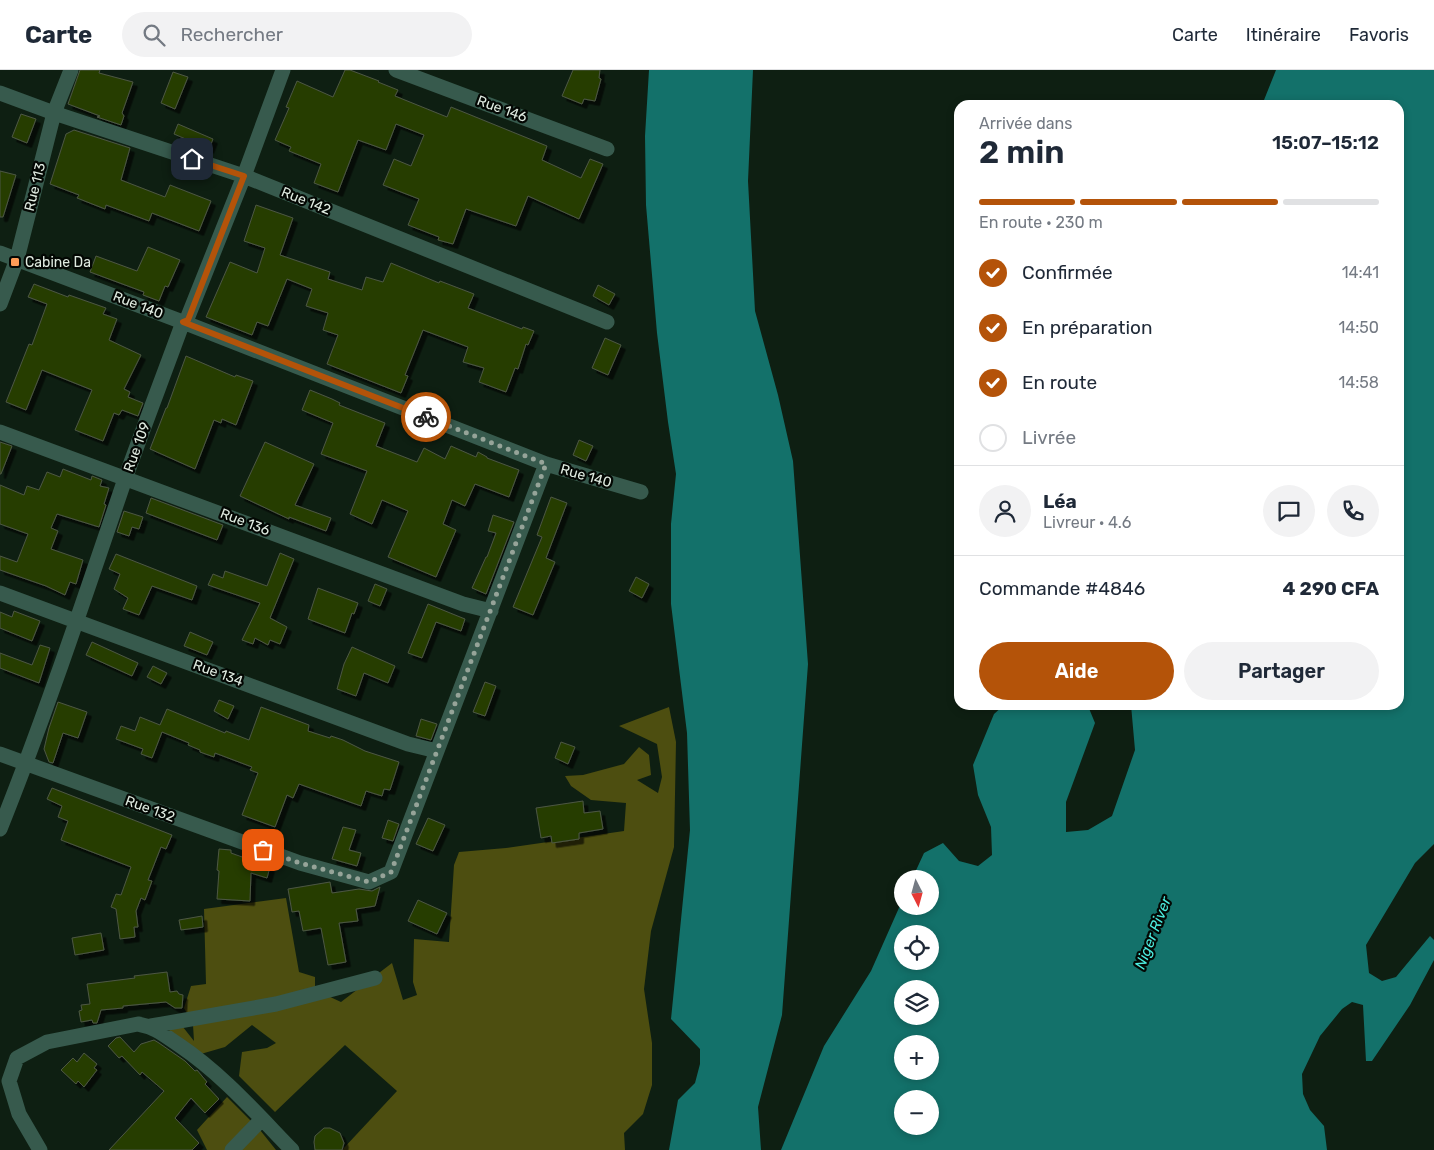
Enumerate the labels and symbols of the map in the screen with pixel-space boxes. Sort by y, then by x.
street label: Rue 146 [475,92,529,126]
pin [171,138,213,180]
street label: Rue 113 [21,161,49,213]
street label: Rue 142 [279,183,333,219]
place label: Cabine Da [25,254,91,271]
marker: Cabine Da [9,256,21,268]
street label: Rue 140 [110,288,166,322]
courier [401,392,451,442]
street label: Rue 109 [120,420,154,474]
street label: Rue 140 [558,461,614,491]
street label: Rue 136 [218,505,272,539]
street label: Rue 134 [191,656,246,690]
street label: Rue 132 [123,792,177,826]
pin [242,829,284,871]
north arrow [894,870,939,915]
water label: Niger River [1131,893,1175,972]

